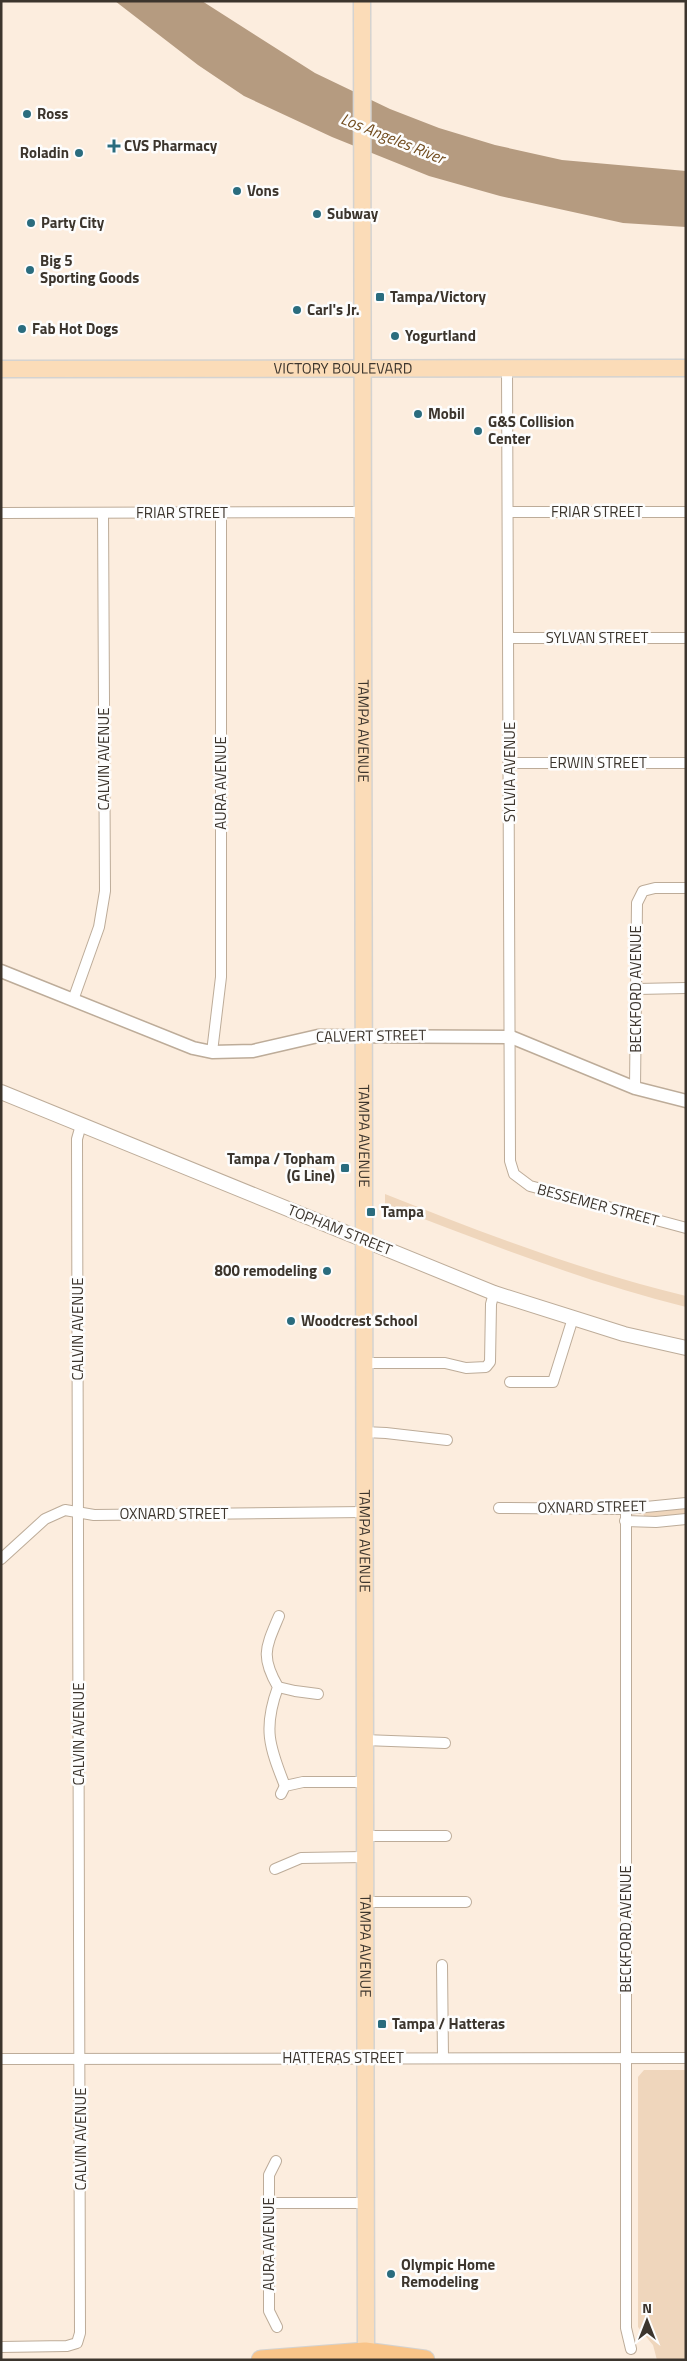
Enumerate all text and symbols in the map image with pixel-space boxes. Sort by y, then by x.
place label: Ross [37,102,68,125]
water label: Los Angeles River [338,106,450,170]
marker: Ross [21,108,33,120]
place label: CVS Pharmacy [124,134,218,157]
marker: CVS Pharmacy [108,140,120,152]
place label: Roladin [20,141,69,164]
marker: Roladin [73,147,85,159]
place label: Vons [247,179,279,202]
marker: Vons [231,185,243,197]
place label: Subway [327,202,379,225]
marker: Subway [311,208,323,220]
place label: Party City [41,211,105,234]
marker: Party City [25,217,37,229]
place label: Big 5 Sporting Goods [40,249,139,289]
marker: Big 5 Sporting Goods [24,264,36,276]
place label: Tampa/Victory [390,285,487,308]
marker: Tampa/Victory [374,291,386,303]
place label: Carl's Jr. [307,298,360,321]
marker: Carl's Jr. [291,304,303,316]
place label: Fab Hot Dogs [32,317,118,340]
marker: Fab Hot Dogs [16,323,28,335]
place label: Yogurtland [405,324,476,347]
marker: Yogurtland [389,330,401,342]
street label: VICTORY BOULEVARD [274,356,412,380]
place label: Mobil [428,402,465,425]
marker: Mobil [412,408,424,420]
place label: G&S Collision Center [488,410,574,450]
marker: G&S Collision Center [472,425,484,437]
street label: FRIAR STREET [551,500,643,523]
street label: FRIAR STREET [136,501,228,524]
street label: SYLVAN STREET [546,626,648,649]
street label: TAMPA AVENUE [352,679,375,783]
street label: CALVIN AVENUE [92,708,115,810]
street label: SYLVIA AVENUE [498,722,521,822]
street label: AURA AVENUE [209,736,232,830]
street label: ERWIN STREET [549,751,647,774]
street label: BECKFORD AVENUE [624,925,647,1053]
street label: CALVERT STREET [316,1023,427,1048]
street label: TAMPA AVENUE [353,1084,376,1188]
place label: Tampa / Topham (G Line) [227,1147,335,1187]
marker: Tampa / Topham (G Line) [339,1162,351,1174]
street label: BESSEMER STREET [535,1177,662,1232]
street label: TOPHAM STREET [284,1198,396,1261]
place label: Tampa [381,1200,424,1223]
marker: Tampa [365,1206,377,1218]
place label: 800 remodeling [215,1259,317,1282]
marker: 800 remodeling [321,1265,333,1277]
street label: CALVIN AVENUE [66,1278,89,1380]
place label: Woodcrest School [301,1309,418,1332]
marker: Woodcrest School [285,1315,297,1327]
street label: TAMPA AVENUE [354,1489,377,1593]
street label: OXNARD STREET [537,1494,647,1519]
street label: OXNARD STREET [119,1502,229,1525]
street label: CALVIN AVENUE [67,1683,90,1785]
street label: BECKFORD AVENUE [614,1865,637,1993]
street label: TAMPA AVENUE [354,1894,377,1998]
place label: Tampa / Hatteras [392,2012,505,2035]
marker: Tampa / Hatteras [376,2018,388,2030]
street label: HATTERAS STREET [282,2046,404,2069]
street label: CALVIN AVENUE [69,2088,92,2190]
street label: AURA AVENUE [257,2197,280,2291]
place label: Olympic Home Remodeling [401,2253,496,2293]
marker: Olympic Home Remodeling [385,2268,397,2280]
north arrow [622,2296,672,2346]
text: N [642,2297,652,2318]

